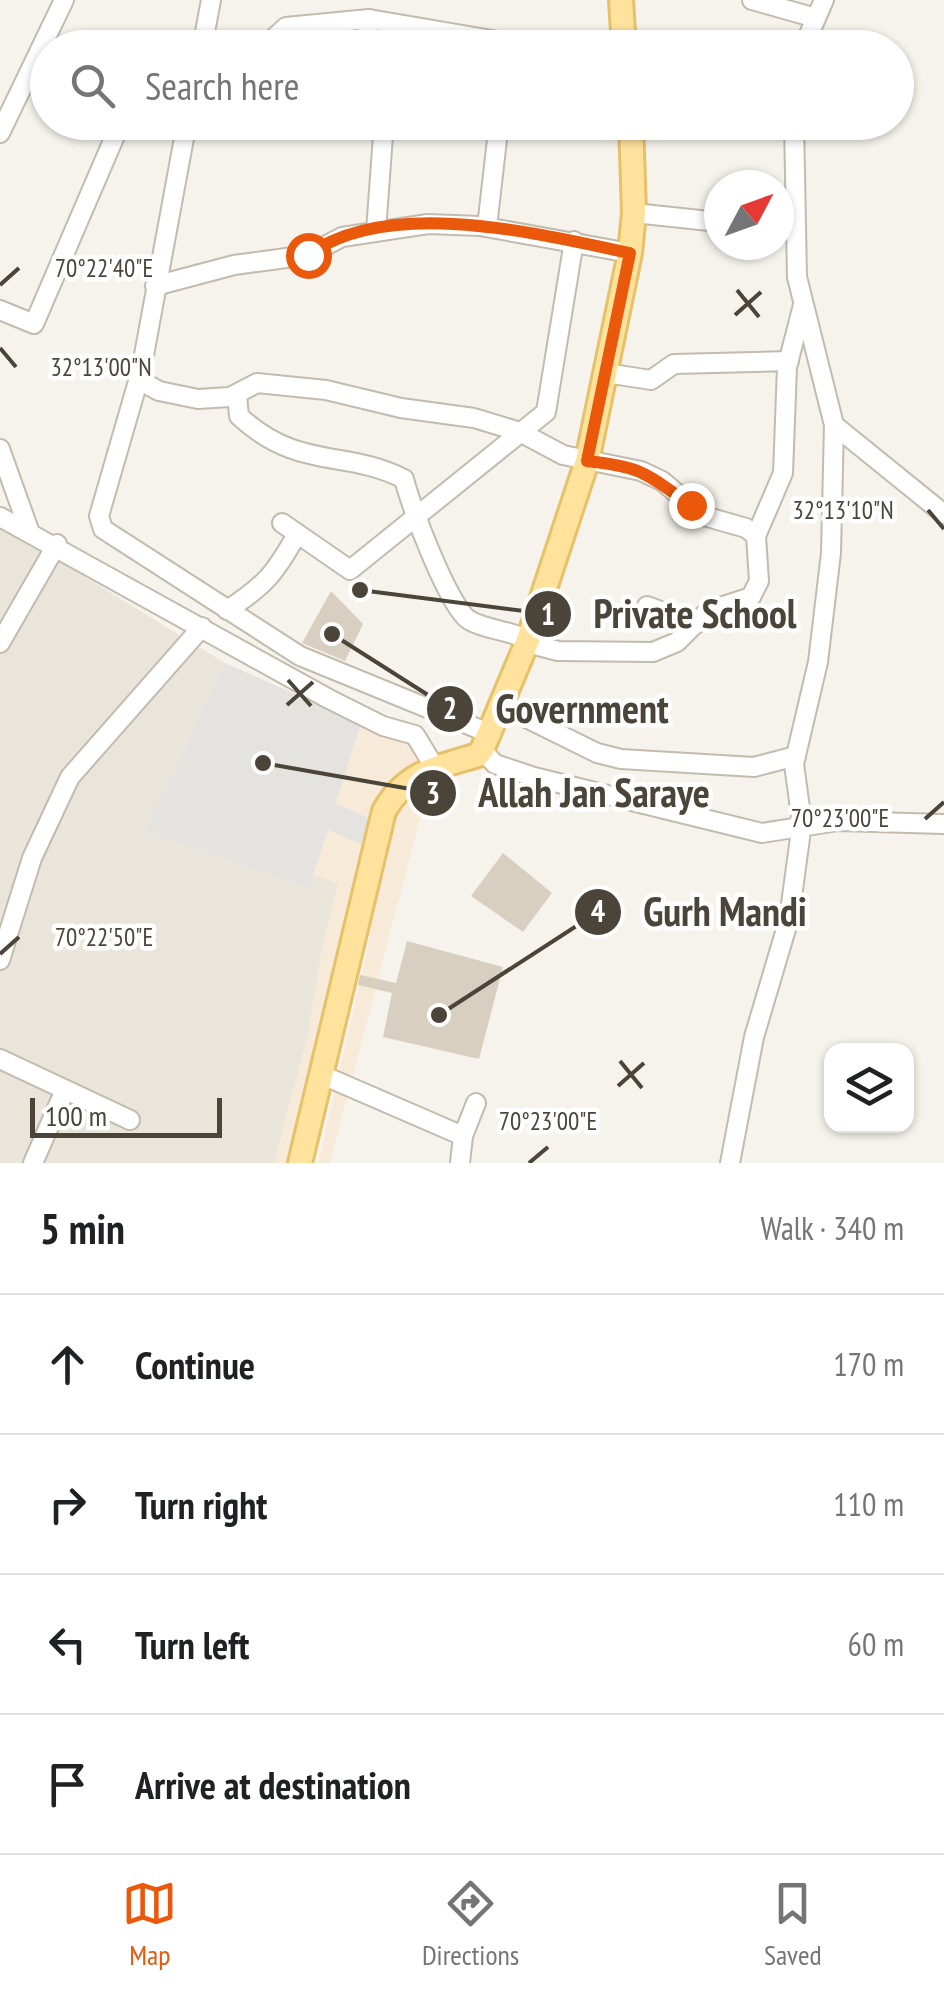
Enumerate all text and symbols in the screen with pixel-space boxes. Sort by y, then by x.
search box [30,30,914,140]
icon: search [65,58,120,113]
text: Search here [145,61,299,110]
north arrow [704,170,794,260]
route start [286,233,332,279]
text: 70°22'40"E [55,252,153,284]
text: 32°13'00"N [50,351,152,383]
route end [669,483,715,529]
text: 32°13'10"N [792,494,894,526]
callout: Private School [523,579,816,649]
text: Private School [593,587,797,639]
text: 1 [541,594,555,633]
callout: Government [425,674,689,744]
text: Government [495,682,669,734]
text: 2 [443,688,457,727]
callout: Allah Jan Saraye [408,758,730,828]
text: Allah Jan Saraye [477,766,710,818]
text: 3 [426,773,440,812]
text: 70°23'00"E [791,802,889,834]
callout: Gurh Mandi [573,877,827,947]
text: Gurh Mandi [643,885,807,937]
text: 4 [591,891,605,930]
text: 70°22'50"E [55,921,153,953]
map controls [824,1043,914,1133]
button: layers [824,1043,914,1133]
scale bar [30,1093,222,1138]
text: 100 m [45,1097,107,1134]
text: 70°23'00"E [499,1105,597,1137]
text: 5 min [40,1201,125,1256]
text: Walk · 340 m [760,1207,904,1249]
icon: ahead [40,1337,95,1392]
text: Continue [135,1340,255,1389]
text: 170 m [833,1343,904,1385]
icon: right [40,1477,95,1532]
text: Turn right [135,1480,267,1529]
text: 110 m [833,1483,904,1525]
icon: left [40,1617,95,1672]
text: Turn left [135,1620,249,1669]
text: 60 m [848,1623,904,1665]
icon: arrive [40,1757,95,1812]
text: Arrive at destination [135,1760,411,1809]
tab: Map [122,1876,177,1973]
tab: Directions [422,1876,519,1973]
tab: Saved [764,1876,822,1973]

